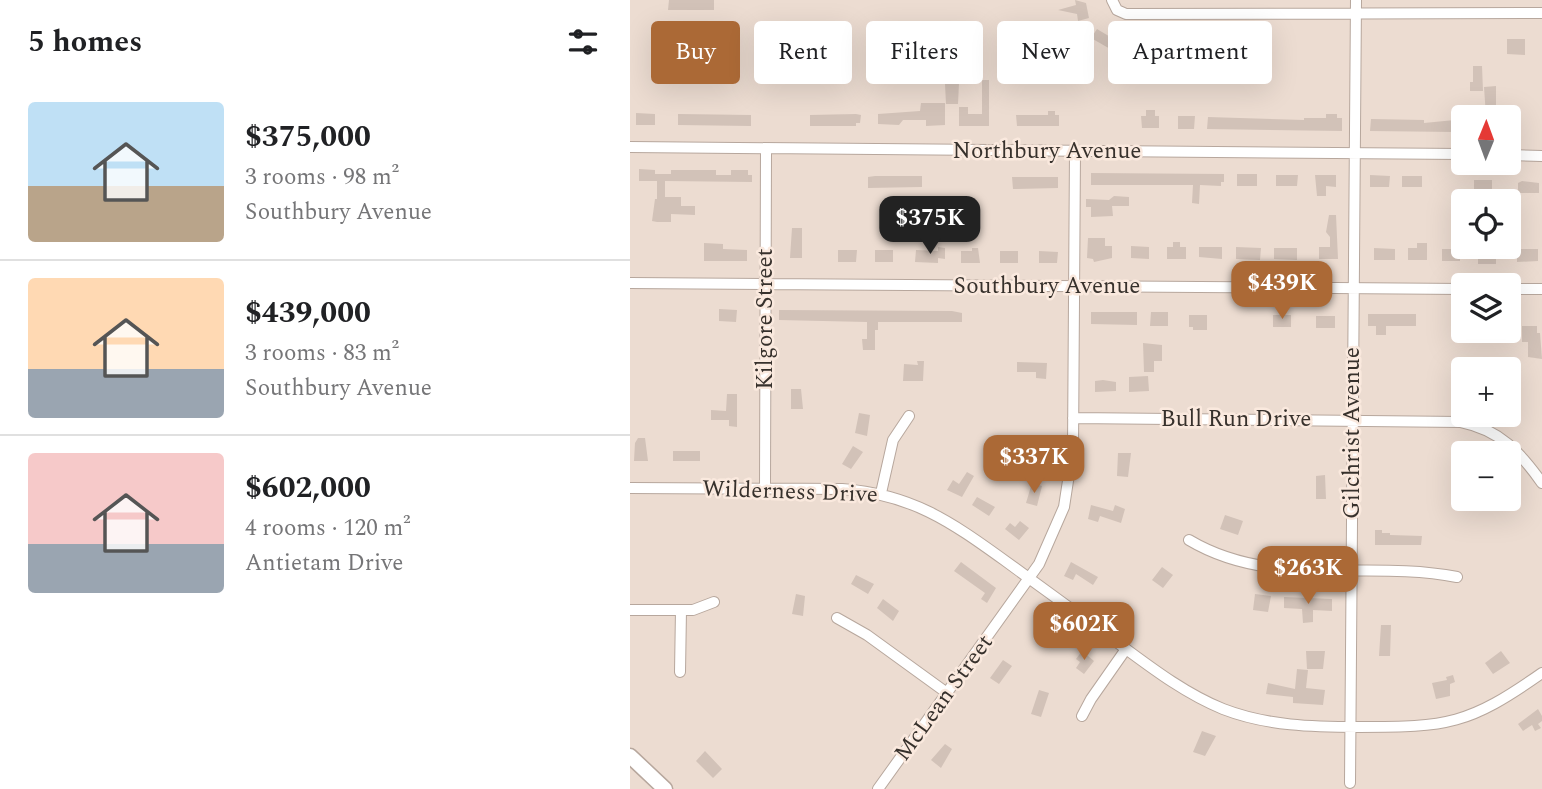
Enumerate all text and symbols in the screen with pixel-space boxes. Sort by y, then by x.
text: 5 homes [28,19,142,65]
chip: Buy [651,21,740,84]
chip: Rent [754,21,852,84]
chip: Filters [866,21,983,84]
chip: New [997,21,1094,84]
chip: Apartment [1108,21,1272,84]
icon: filters [564,23,602,61]
north arrow [1451,105,1521,175]
map controls [1451,105,1521,511]
text: $375,000 [245,114,371,160]
icon: home [84,130,168,214]
street label: Northbury Avenue [953,134,1141,169]
text: 3 rooms · 98 m² [245,160,399,195]
button: locate [1451,189,1521,259]
text: Southbury Avenue [245,195,432,230]
pin: $375K [881,196,979,256]
text: $375K [895,201,965,236]
street label: Kilgore Street [748,248,783,390]
pin: $439K [1233,262,1331,321]
text: $439K [1247,266,1317,301]
street label: Southbury Avenue [954,269,1140,304]
button: layers [1451,273,1521,343]
text: $439,000 [245,290,371,336]
icon: home [84,306,168,390]
text: 3 rooms · 83 m² [245,336,399,371]
street label: Gilchrist Avenue [1335,347,1370,519]
button: + [1451,357,1521,427]
text: Southbury Avenue [245,371,432,406]
street label: Bull Run Drive [1161,402,1311,437]
pin: $337K [985,435,1083,495]
text: $337K [999,440,1069,475]
button: − [1451,441,1521,511]
text: $602,000 [245,465,371,511]
street label: Wilderness Drive [702,471,878,513]
icon: home [84,481,168,565]
text: 4 rooms · 120 m² [245,511,411,546]
text: Antietam Drive [245,546,403,581]
pin: $263K [1259,546,1357,606]
text: $263K [1273,551,1343,586]
pin: $602K [1035,602,1133,662]
text: $602K [1049,607,1119,642]
street label: McLean Street [886,627,1002,769]

